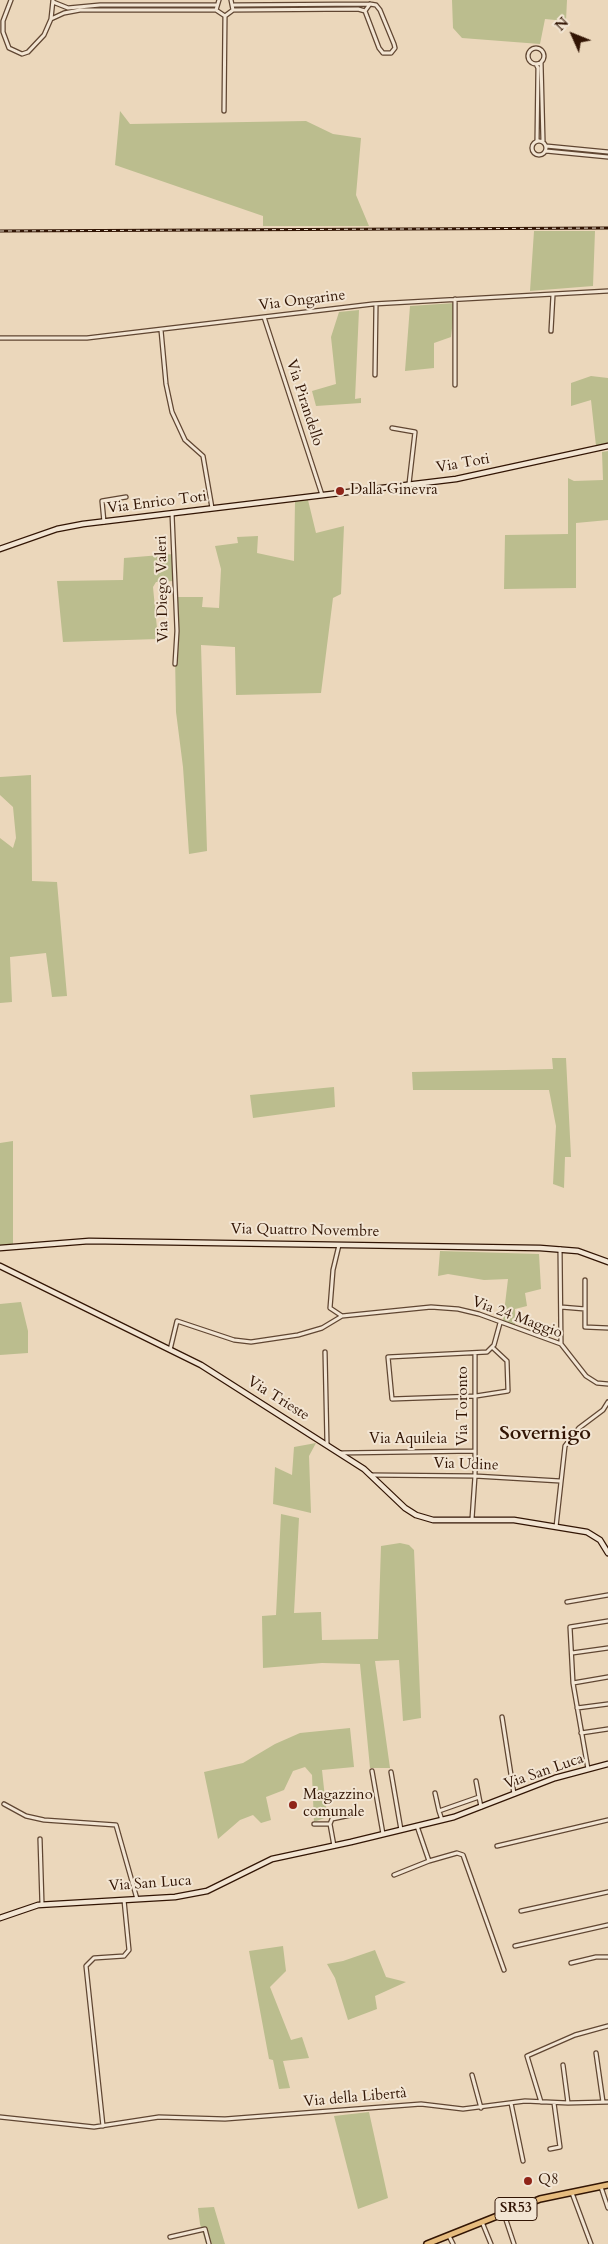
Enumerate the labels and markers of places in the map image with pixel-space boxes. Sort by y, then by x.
place label: Dalla Ginevra [350,482,438,500]
marker: Dalla Ginevra [334,485,346,497]
place label: Magazzino comunale [303,1787,373,1822]
marker: Magazzino comunale [287,1799,299,1811]
place label: Q8 [538,2172,559,2190]
marker: Q8 [522,2175,534,2187]

